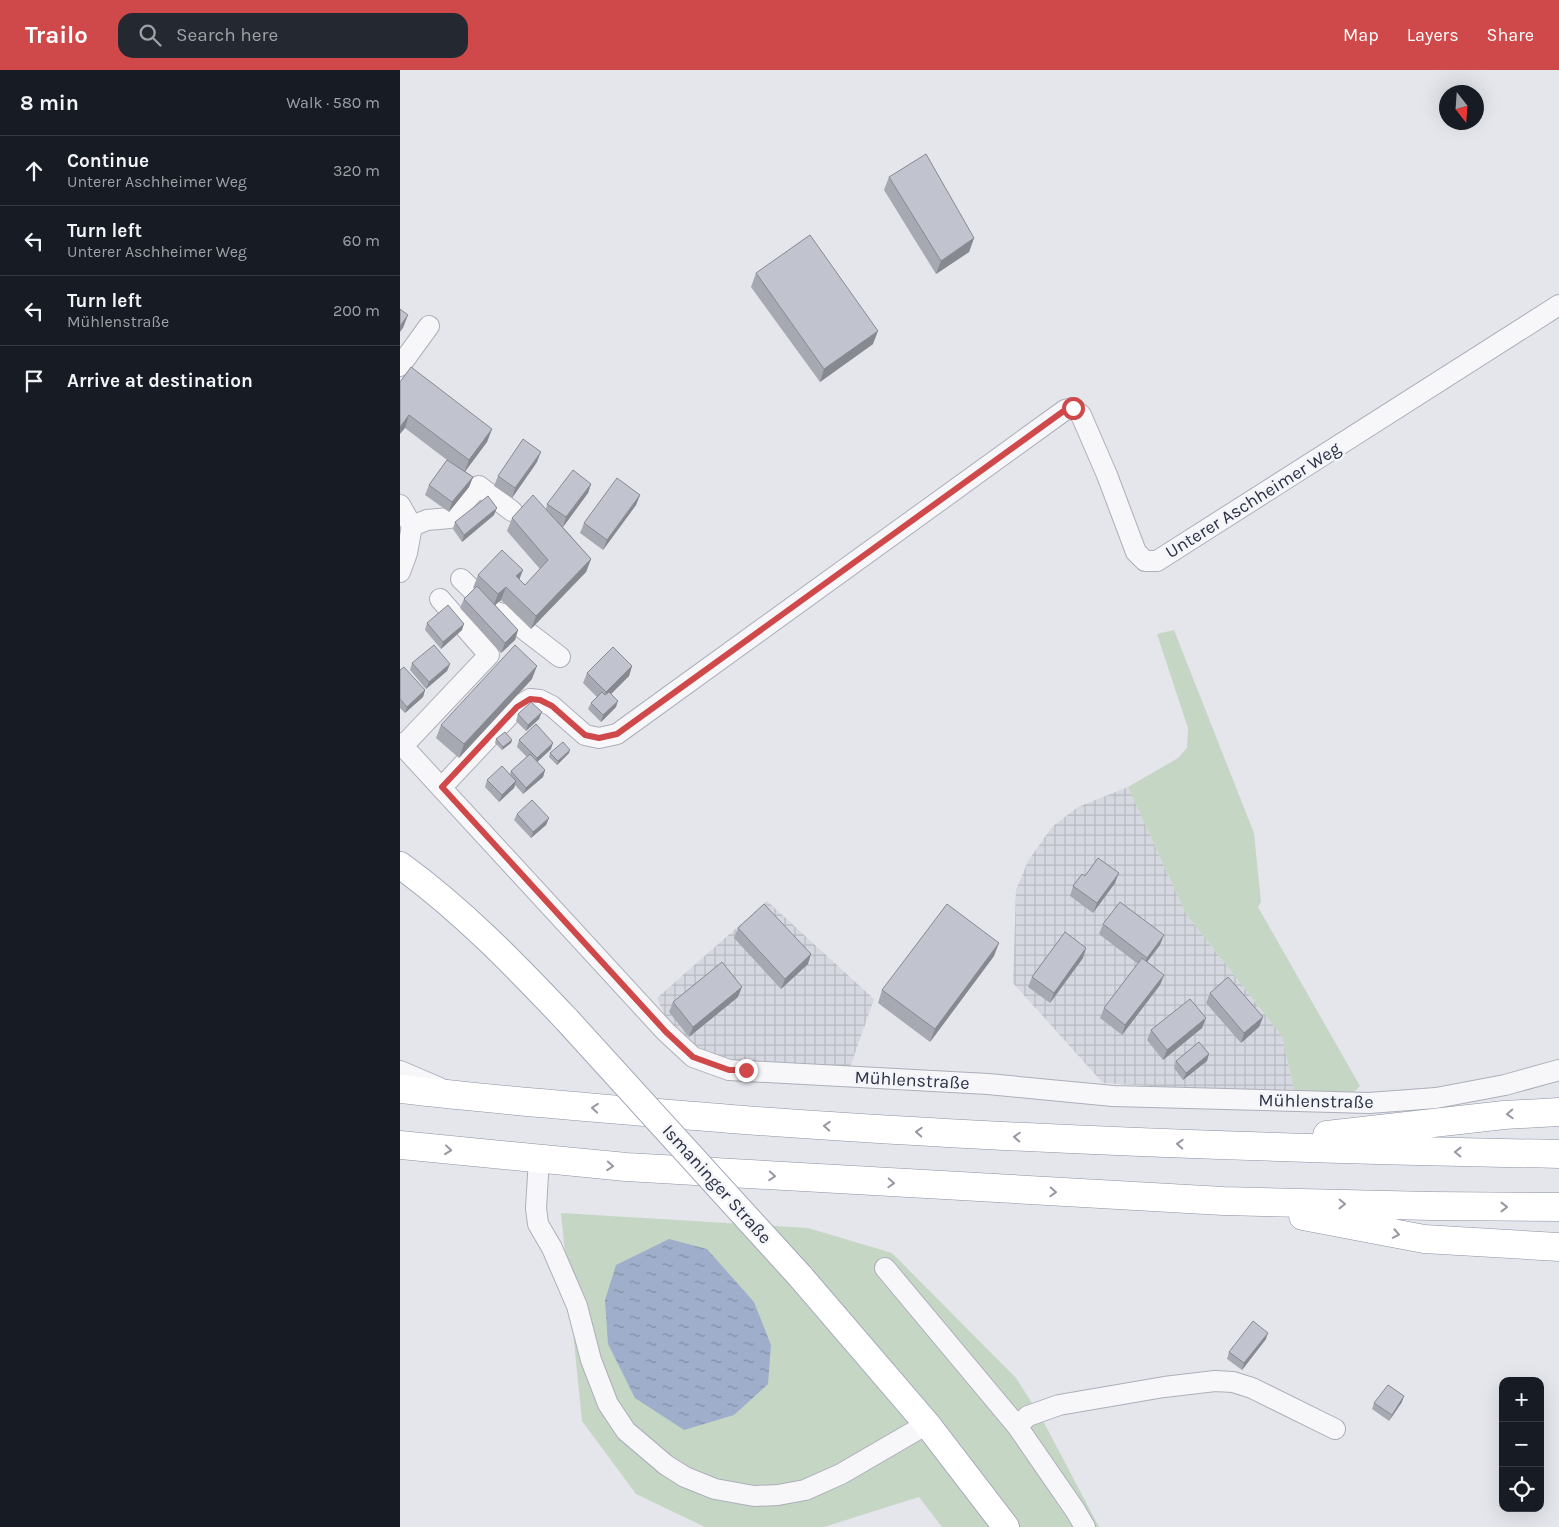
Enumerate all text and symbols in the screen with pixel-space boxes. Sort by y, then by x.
search box [118,13,468,58]
text: Trailo [25,21,88,49]
icon: search [136,21,164,49]
text: Search here [176,24,278,46]
text: Map [1343,24,1379,46]
text: Layers [1407,24,1459,46]
text: Share [1487,24,1534,46]
north arrow [1439,85,1484,130]
text: 8 min [20,91,79,115]
text: Walk · 580 m [286,93,380,112]
text: Continue [67,150,149,172]
icon: ahead [20,157,48,185]
text: 320 m [333,161,380,180]
text: Unterer Aschheimer Weg [67,172,247,191]
text: Turn left [67,220,142,242]
icon: left [20,227,48,255]
text: 60 m [343,231,380,250]
text: Unterer Aschheimer Weg [67,242,247,261]
text: Turn left [67,290,142,312]
icon: left [20,297,48,325]
text: 200 m [333,301,380,320]
text: Mühlenstraße [67,312,169,331]
icon: arrive [20,367,48,395]
text: Arrive at destination [67,370,253,392]
route start [1062,397,1085,420]
street label: Unterer Aschheimer Weg [1161,437,1345,563]
route end [735,1059,758,1082]
street label: Mühlenstraße [854,1066,970,1094]
street label: Mühlenstraße [1258,1089,1374,1113]
one-way arrow [591,1103,599,1114]
one-way arrow [1506,1109,1514,1120]
street label: Ismaninger Straße [658,1120,776,1248]
one-way arrow [822,1121,830,1132]
one-way arrow [914,1127,922,1138]
one-way arrow [1013,1132,1021,1142]
one-way arrow [1175,1139,1183,1150]
one-way arrow [445,1144,453,1155]
one-way arrow [1454,1147,1462,1157]
one-way arrow [606,1160,614,1171]
one-way arrow [769,1170,777,1181]
one-way arrow [887,1177,895,1188]
one-way arrow [1049,1186,1057,1197]
one-way arrow [1338,1199,1346,1209]
one-way arrow [1500,1202,1508,1212]
one-way arrow [1392,1228,1400,1239]
map controls [1499,1377,1544,1512]
button: + [1499,1377,1544,1422]
button: − [1499,1422,1544,1467]
button: locate [1499,1467,1544,1512]

